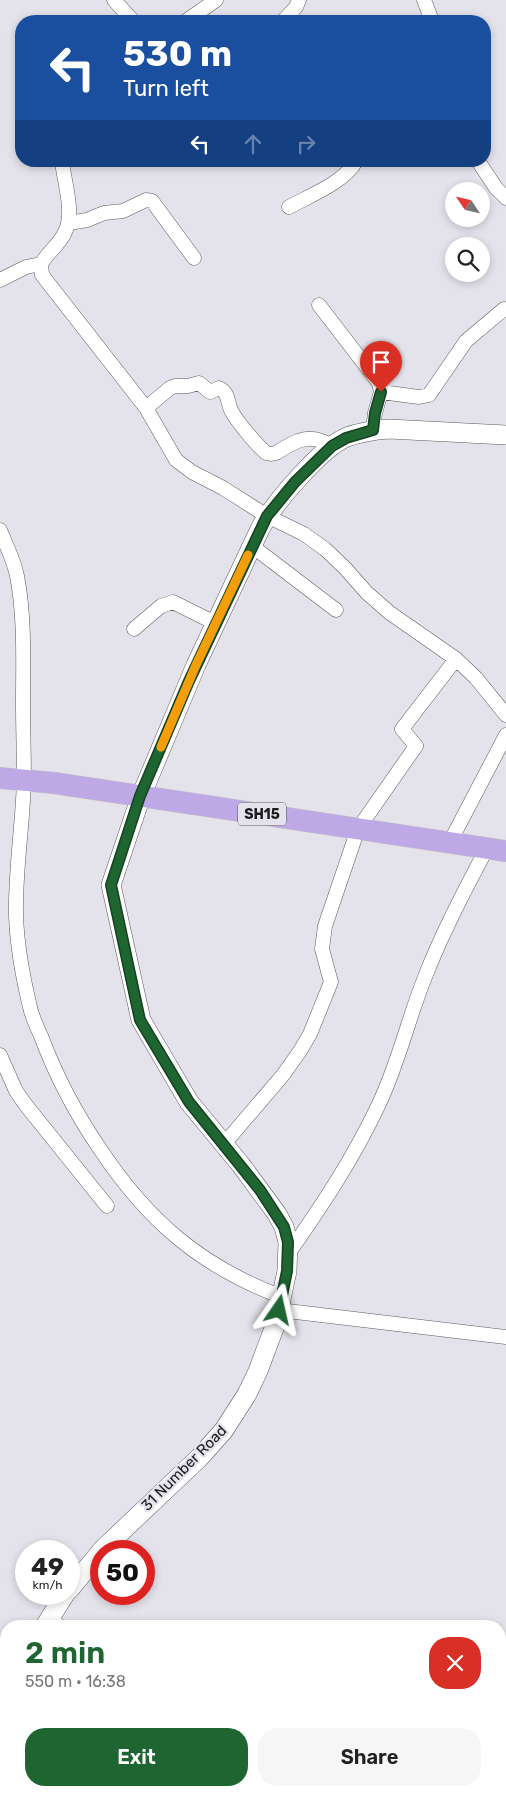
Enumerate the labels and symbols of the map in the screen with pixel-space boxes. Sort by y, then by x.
north arrow [445,182,490,228]
pin [360,341,402,392]
road number: SH15 [238,802,286,826]
position arrow [252,1283,304,1335]
street label: 31 Number Road [137,1421,231,1515]
speed limit sign: 50 [90,1540,155,1605]

